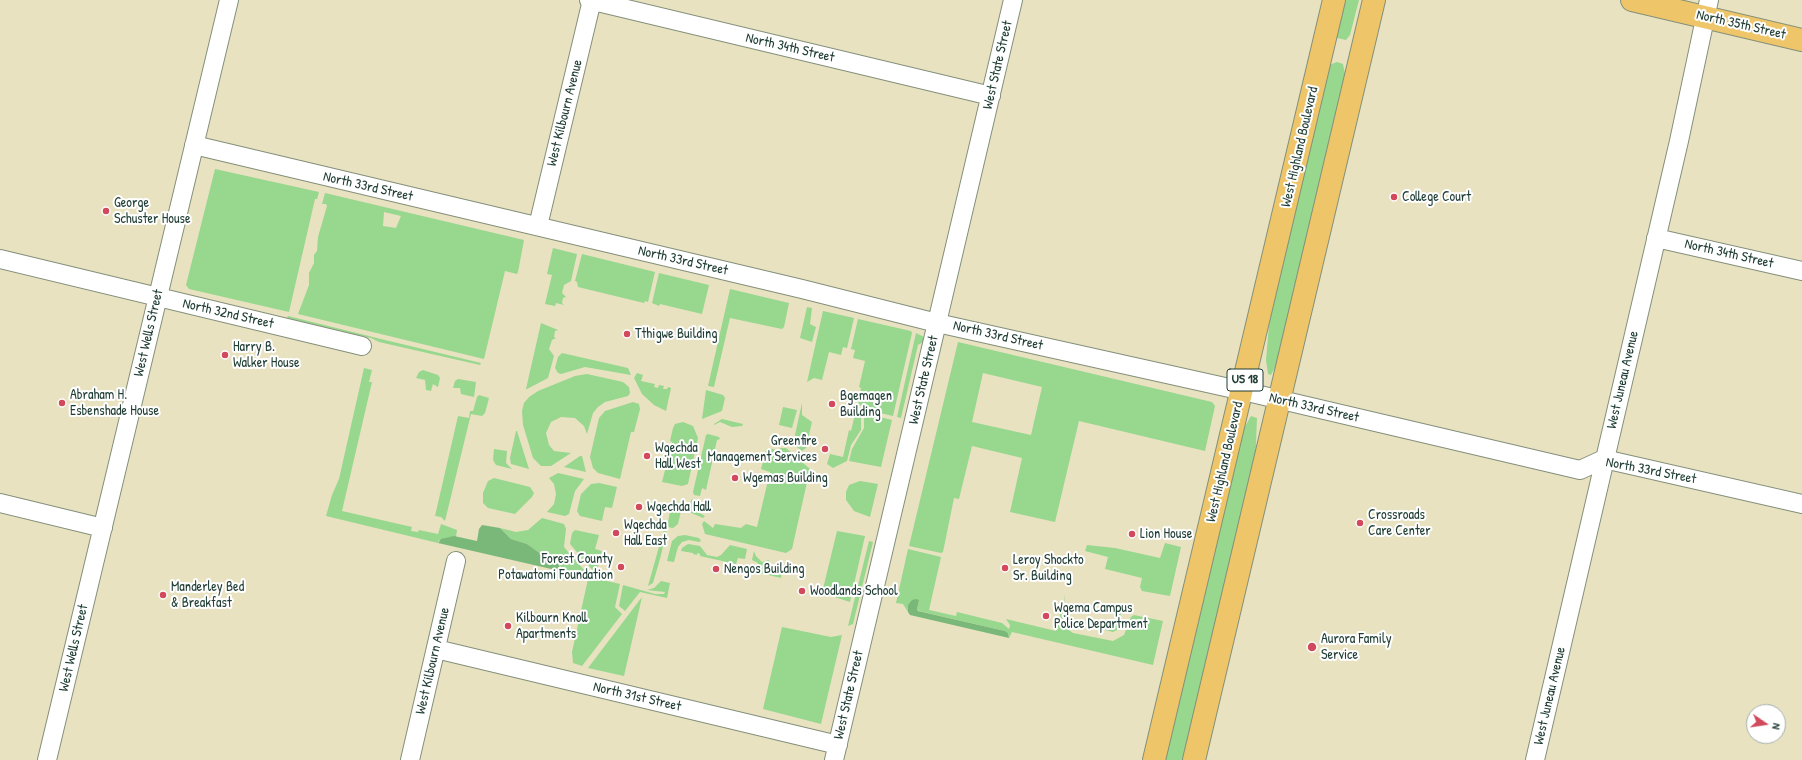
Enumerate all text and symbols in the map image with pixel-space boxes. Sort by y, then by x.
street label: North 35th Street [1695,7,1787,43]
street label: West State Street [980,19,1016,111]
street label: North 34th Street [744,30,836,66]
street label: West Kilbourn Avenue [544,58,586,168]
street label: West Highland Boulevard [1278,85,1322,209]
street label: North 33rd Street [321,169,415,205]
place label: College Court [1402,189,1471,205]
marker: College Court [1389,192,1399,202]
place label: George Schuster House [114,195,190,228]
marker: George Schuster House [101,206,111,216]
street label: North 34th Street [1683,236,1775,272]
street label: North 33rd Street [636,243,730,279]
street label: West Wells Street [131,288,167,378]
street label: North 32nd Street [181,295,275,333]
street label: North 33rd Street [951,318,1045,354]
place label: Tthigwe Building [635,326,718,342]
marker: Tthigwe Building [622,329,632,339]
street label: West Juneau Avenue [1604,329,1642,431]
street label: West State Street [906,334,942,426]
place label: Harry B. Walker House [233,339,300,372]
marker: Harry B. Walker House [220,350,230,360]
road number: US 18 [1227,369,1263,391]
place label: Abraham H. Esbenshade House [70,387,159,420]
place label: Bgemagen Building [840,388,892,420]
street label: North 33rd Street [1267,390,1361,426]
marker: Abraham H. Esbenshade House [57,398,67,408]
marker: Bgemagen Building [827,399,837,409]
street label: West Highland Boulevard [1203,400,1247,524]
place label: Greenfire Management Services [708,433,817,466]
place label: Wgechda Hall West [655,440,701,472]
marker: Greenfire Management Services [820,444,830,454]
marker: Wgechda Hall West [642,451,652,461]
street label: North 33rd Street [1604,454,1698,488]
place label: Wgemas Building [743,470,828,486]
marker: Wgemas Building [730,473,740,483]
place label: Wgechda Hall [647,499,711,515]
marker: Wgechda Hall [634,502,644,512]
place label: Crossroads Care Center [1368,507,1431,540]
place label: Wgechda Hall East [624,517,667,550]
marker: Crossroads Care Center [1355,518,1365,528]
place label: Lion House [1140,526,1192,542]
marker: Wgechda Hall East [611,528,621,538]
marker: Lion House [1127,529,1137,539]
place label: Forest County Potawatomi Foundation [498,551,613,584]
place label: Leroy Shockto Sr. Building [1013,552,1084,584]
place label: Nengos Building [724,561,805,577]
marker: Forest County Potawatomi Foundation [616,562,626,572]
marker: Leroy Shockto Sr. Building [1000,563,1010,573]
marker: Nengos Building [711,564,721,574]
place label: Manderley Bed & Breakfast [171,579,244,612]
place label: Woodlands School [810,583,898,599]
marker: Woodlands School [797,586,807,596]
marker: Manderley Bed & Breakfast [158,590,168,600]
place label: Wgema Campus Police Department [1054,600,1148,632]
street label: West Wells Street [56,603,92,693]
street label: West Kilbourn Avenue [413,606,453,716]
place label: Kilbourn Knoll Apartments [516,610,587,642]
marker: Wgema Campus Police Department [1041,611,1051,621]
marker: Kilbourn Knoll Apartments [503,621,513,631]
place label: Aurora Family Service [1321,631,1392,664]
marker: Aurora Family Service [1306,641,1318,653]
street label: West Juneau Avenue [1531,645,1569,747]
street label: West State Street [831,649,867,741]
street label: North 31st Street [591,679,683,715]
north arrow [1746,704,1786,744]
text: N [1769,722,1784,731]

